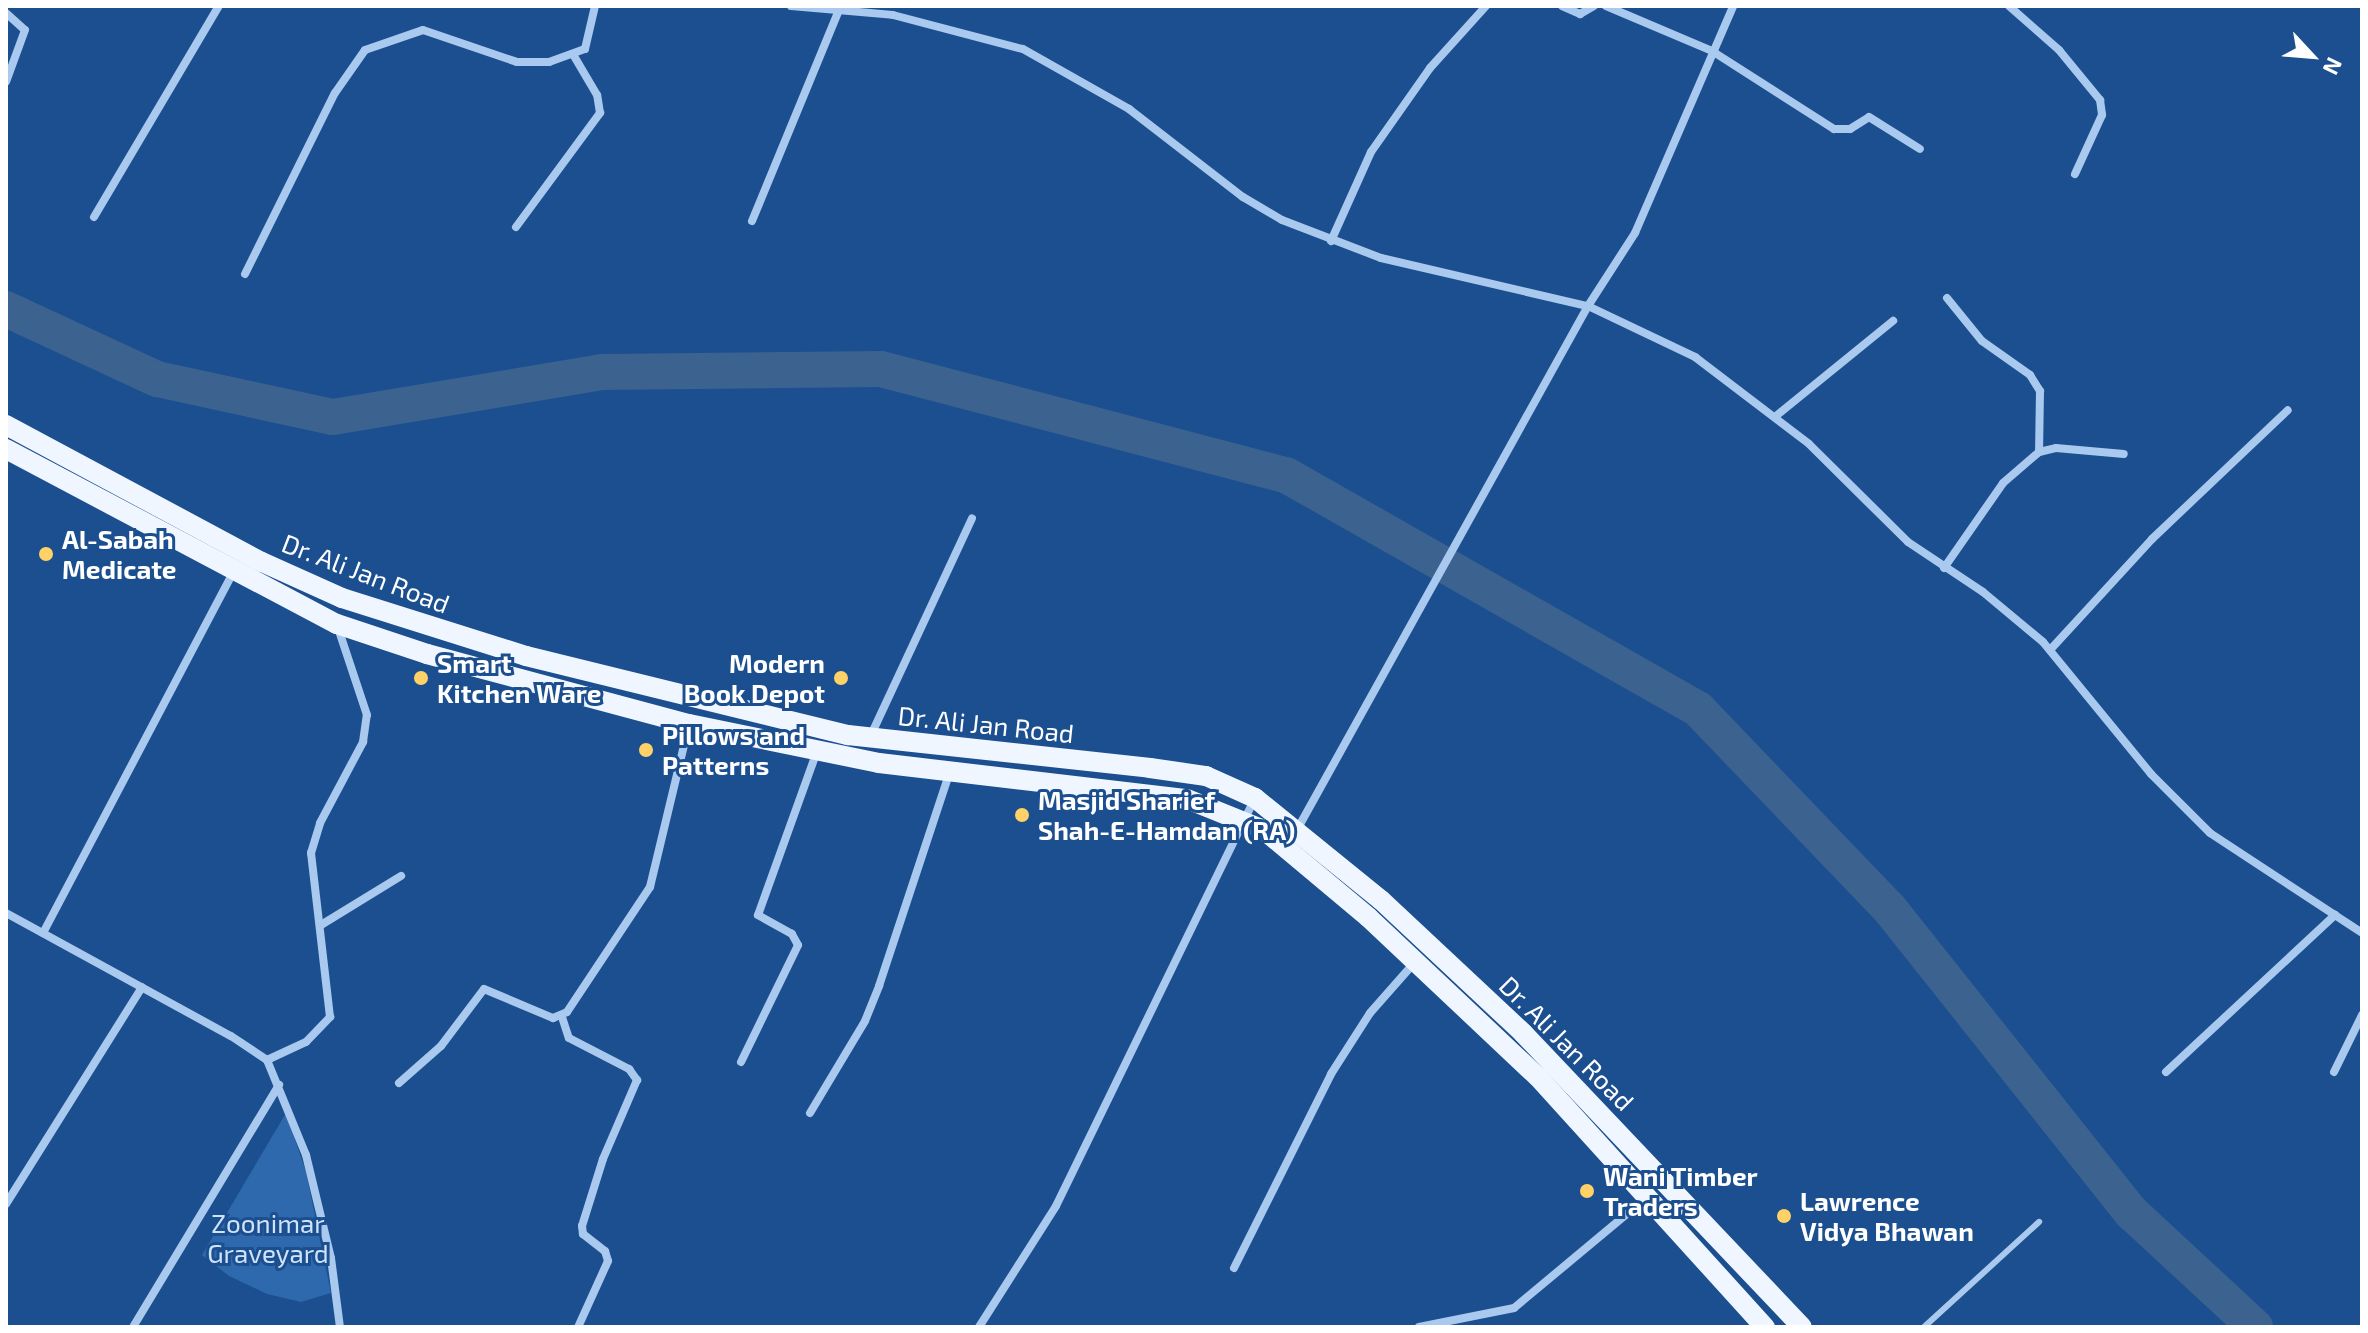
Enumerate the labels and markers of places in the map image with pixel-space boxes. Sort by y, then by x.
place label: Al-Sabah Medicate [62,523,177,584]
marker: Al-Sabah Medicate [37,545,55,563]
place label: Smart Kitchen Ware [437,647,602,708]
place label: Modern Book Depot [684,647,825,708]
marker: Smart Kitchen Ware [412,669,430,687]
marker: Modern Book Depot [832,669,850,687]
place label: Pillows and Patterns [662,719,805,780]
marker: Pillows and Patterns [637,741,655,759]
place label: Masjid Sharief Shah-E-Hamdan (RA) [1038,784,1295,846]
marker: Masjid Sharief Shah-E-Hamdan (RA) [1013,806,1031,824]
place label: Wani Timber Traders [1603,1160,1758,1222]
marker: Wani Timber Traders [1578,1182,1596,1200]
place label: Lawrence Vidya Bhawan [1800,1185,1974,1246]
marker: Lawrence Vidya Bhawan [1775,1207,1793,1225]

